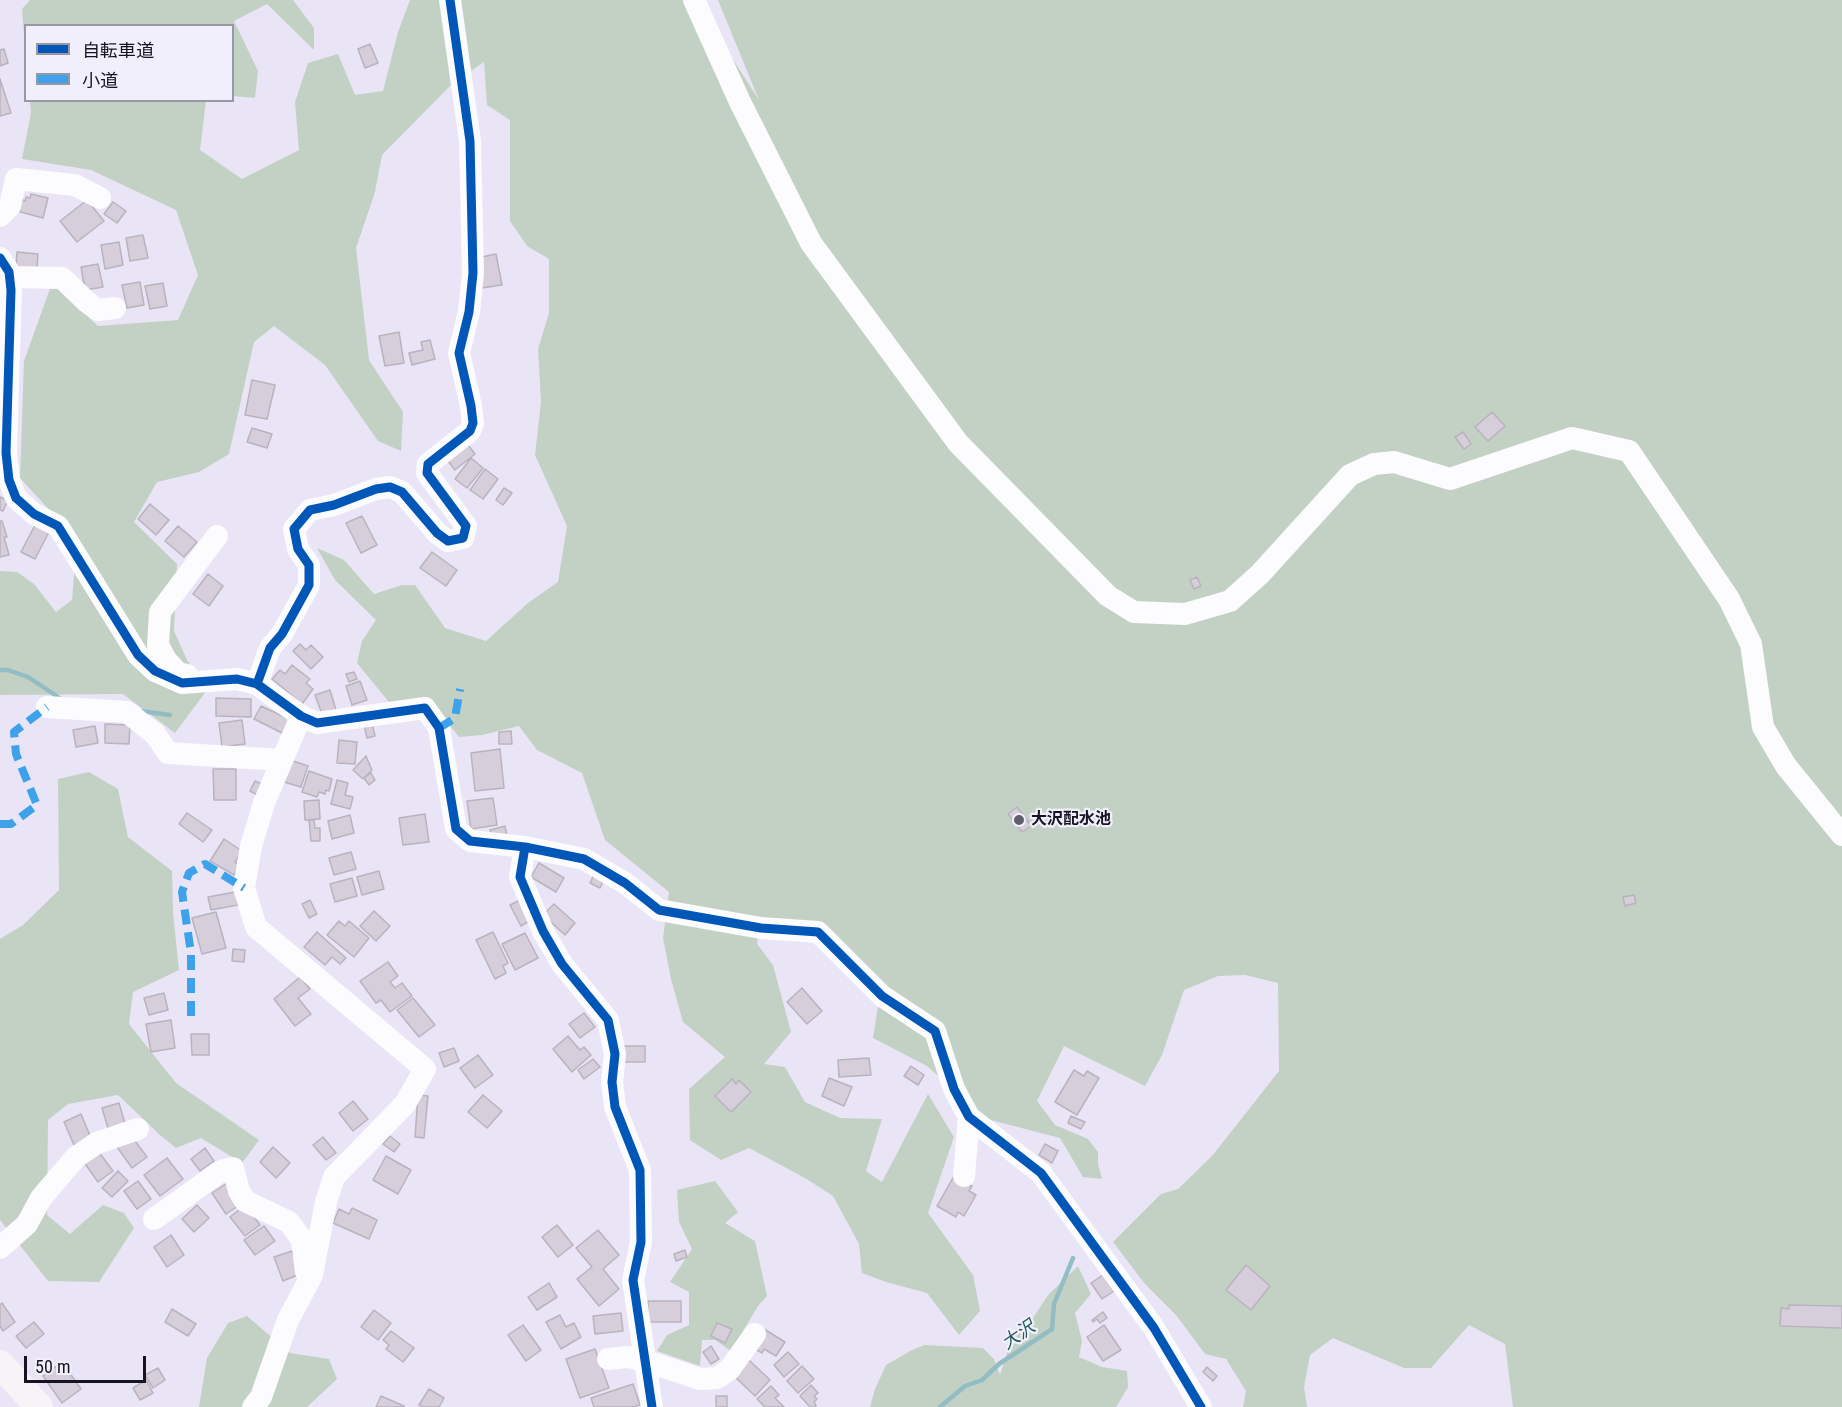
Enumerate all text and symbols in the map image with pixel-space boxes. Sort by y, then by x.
legend [24,24,234,102]
text: 自転車道 [82,40,154,61]
text: 小道 [82,70,118,91]
place label: 大沢配水池 [1031,810,1111,830]
marker: 大沢配水池 [1012,813,1026,827]
water label: 大沢 [998,1317,1040,1355]
scale bar [27,1344,148,1382]
text: 50 m [35,1356,70,1377]

